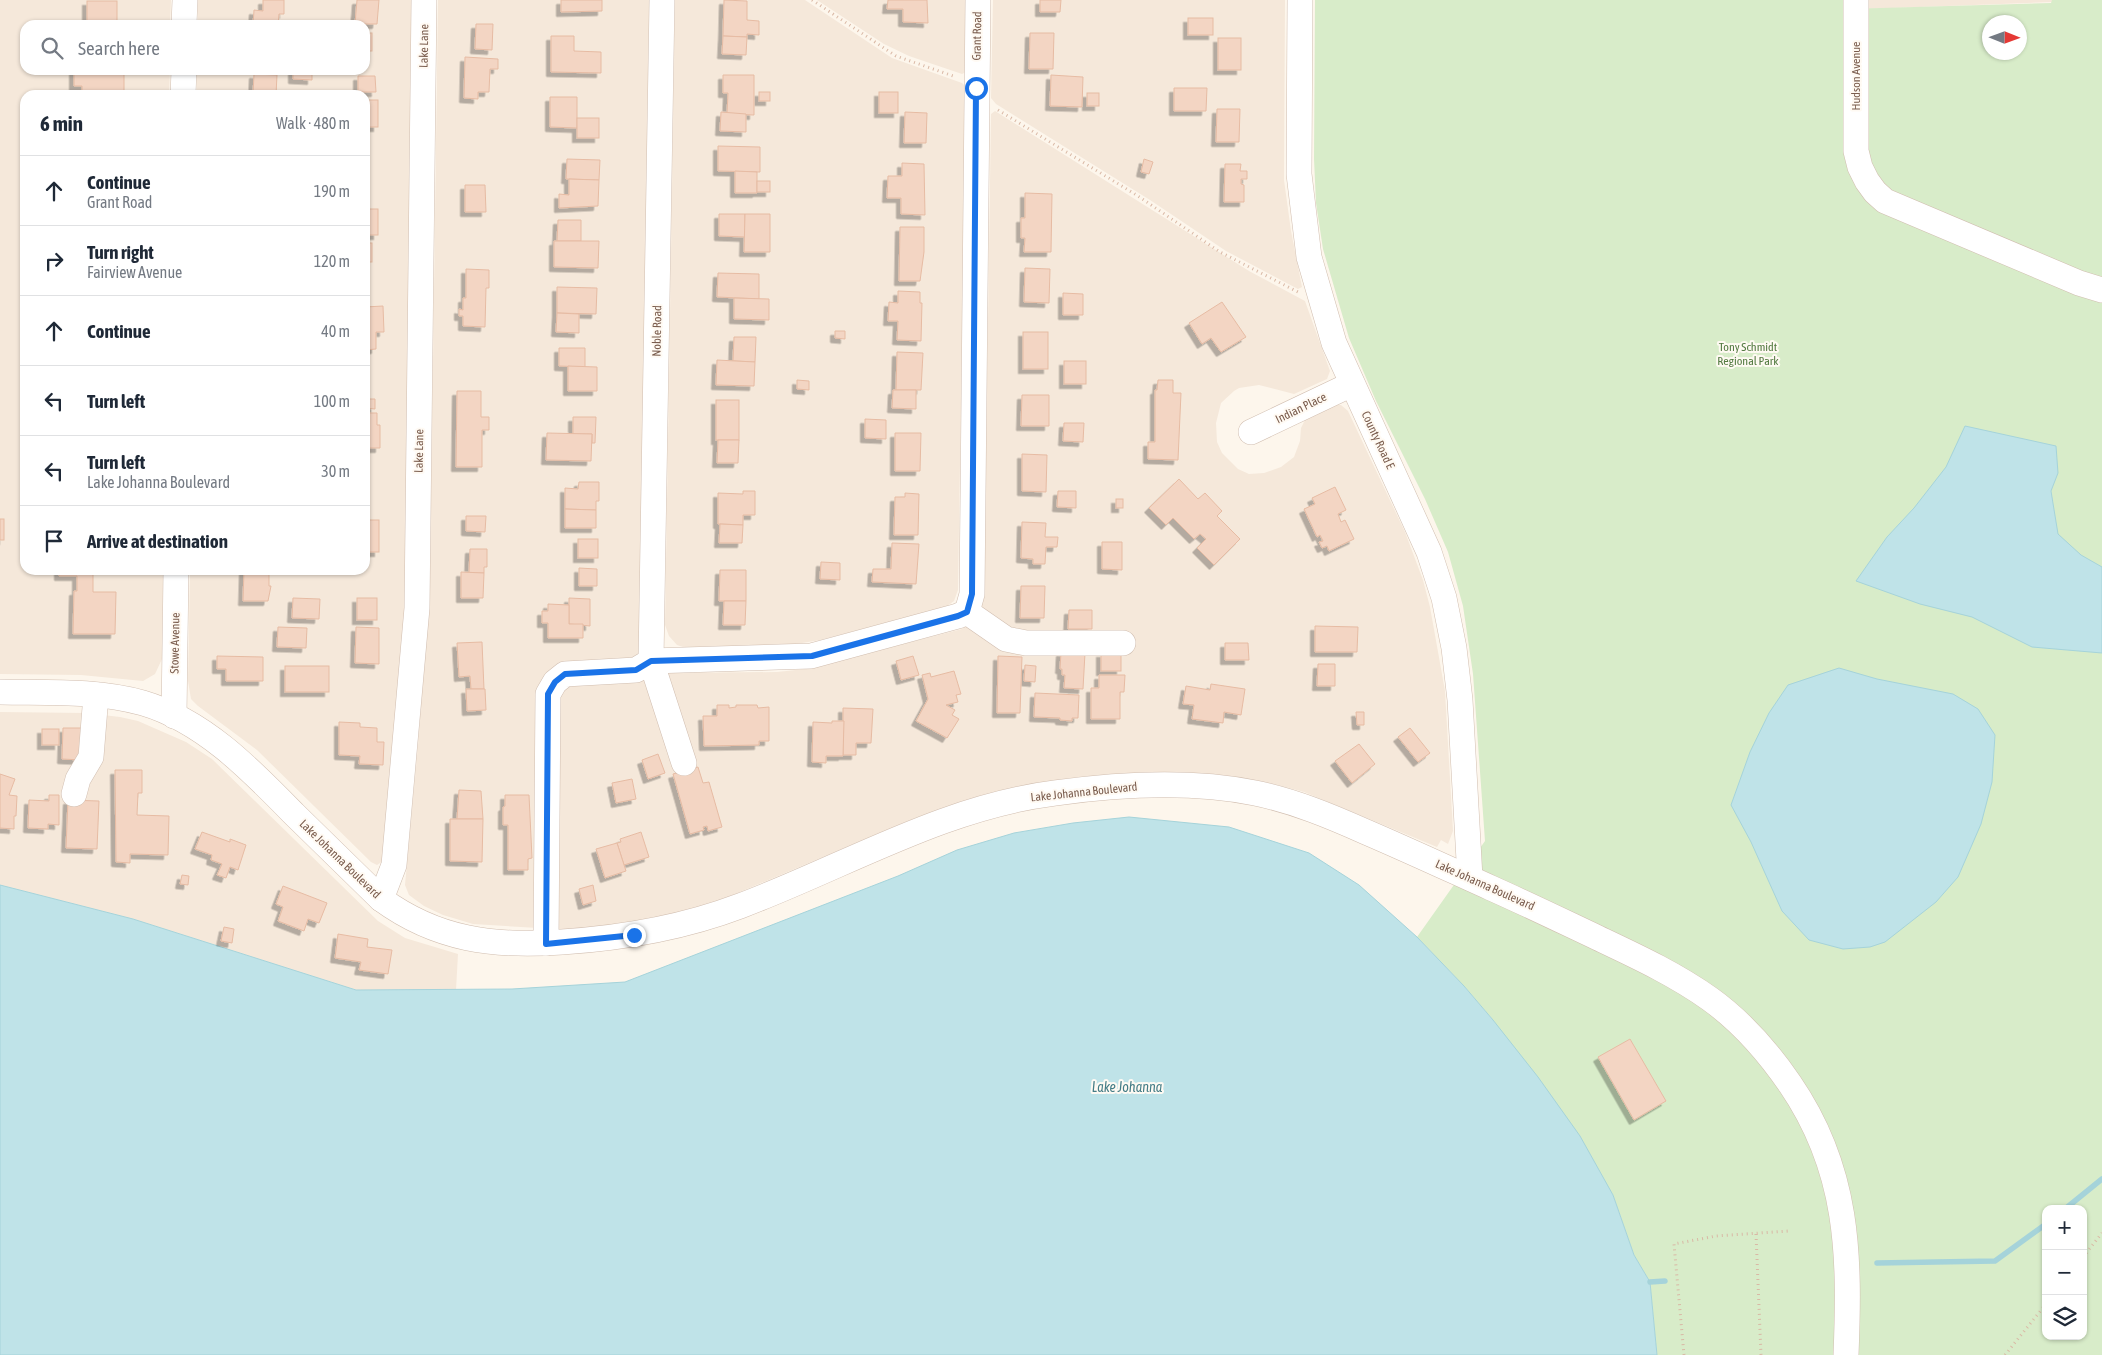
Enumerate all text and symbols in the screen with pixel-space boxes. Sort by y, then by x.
street label: Grant Road [970,11,984,61]
north arrow [1982,15,2027,60]
search box [20,20,370,75]
street label: Lake Lane [417,24,431,68]
icon: search [38,34,66,62]
text: Search here [78,37,160,59]
street label: Hudson Avenue [1849,41,1863,111]
route start [965,77,988,100]
text: 6 min [40,111,83,135]
text: Walk · 480 m [276,114,350,132]
text: Continue [87,171,151,193]
icon: ahead [40,177,68,205]
text: 190 m [314,182,350,200]
text: Grant Road [87,193,152,211]
text: Turn right [87,241,154,263]
icon: right [40,247,68,275]
text: 120 m [314,252,350,270]
text: Fairview Avenue [87,263,182,281]
street label: Noble Road [650,305,664,357]
icon: ahead [40,317,68,345]
text: Continue [87,320,151,342]
text: 40 m [321,322,350,340]
park label: Tony Schmidt Regional Park [1717,340,1779,368]
icon: left [40,387,68,415]
text: Turn left [87,390,145,412]
street label: Indian Place [1273,390,1329,426]
text: 100 m [314,392,350,410]
street label: County Road E [1358,409,1398,471]
street label: Lake Lane [412,429,426,473]
text: Turn left [87,451,145,473]
icon: left [40,457,68,485]
text: 30 m [321,462,350,480]
text: Lake Johanna Boulevard [87,473,230,491]
icon: arrive [40,527,68,555]
text: Arrive at destination [87,530,228,552]
street label: Stowe Avenue [167,612,183,674]
street label: Lake Johanna Boulevard [1030,779,1138,805]
street label: Lake Johanna Boulevard [297,817,383,901]
street label: Lake Johanna Boulevard [1433,857,1537,913]
route end [623,924,646,947]
water label: Lake Johanna [1092,1079,1163,1095]
map controls [2042,1205,2087,1340]
button: + [2042,1205,2087,1250]
button: − [2042,1250,2087,1295]
button: layers [2042,1295,2087,1340]

